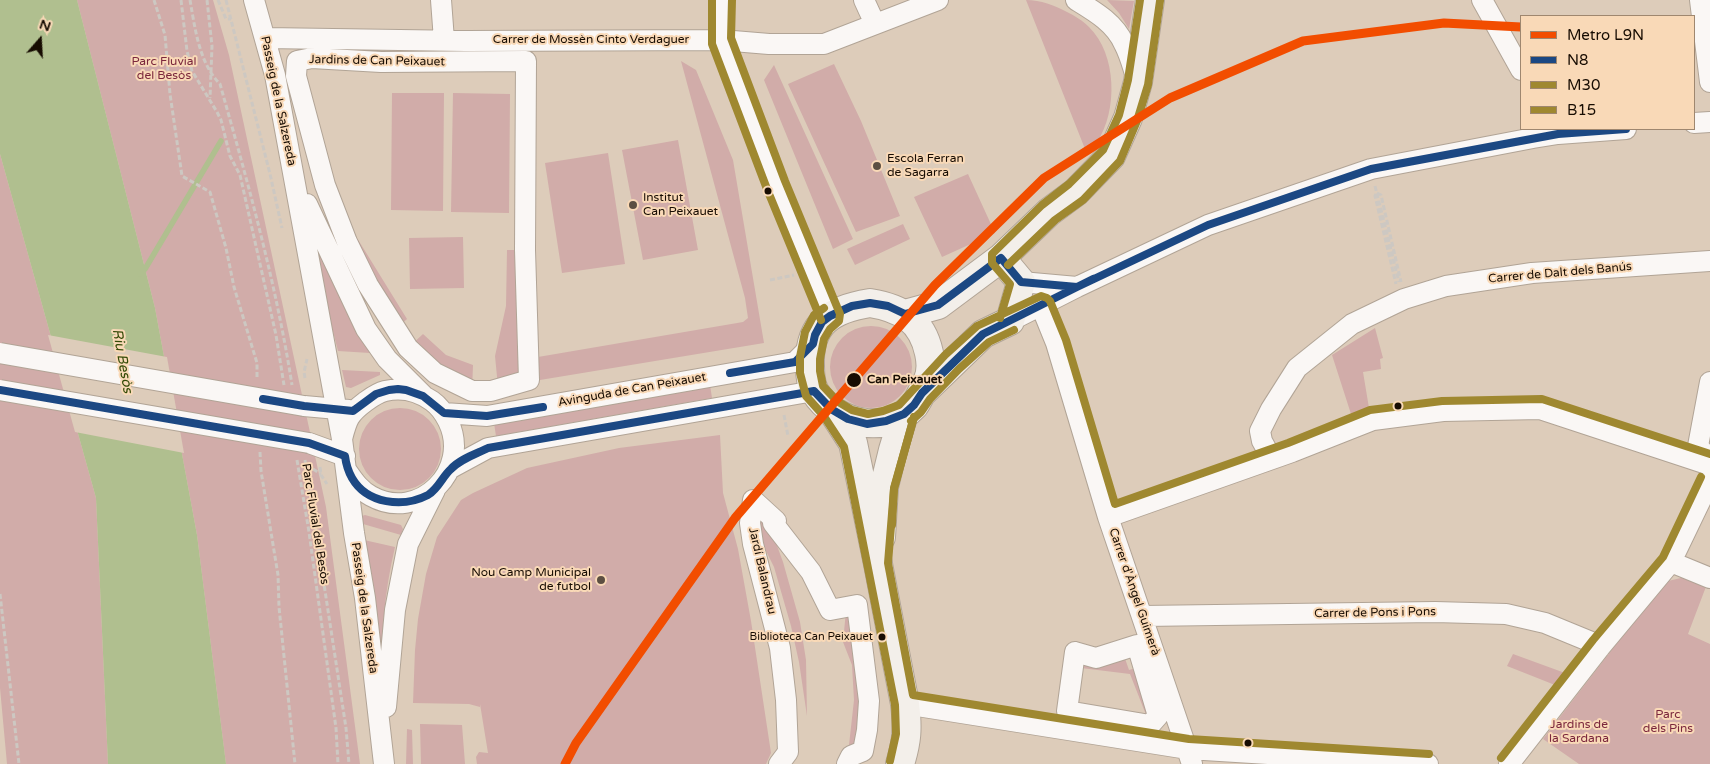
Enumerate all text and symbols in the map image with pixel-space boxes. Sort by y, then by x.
north arrow [15,15,65,65]
text: N [37,15,53,35]
legend [1520,15,1695,130]
text: Metro L9N [1567,26,1644,44]
street label: Carrer de Mossèn Cinto Verdaguer [493,33,689,47]
street label: Passeig de la Salzereda [257,35,299,167]
text: N8 [1567,51,1588,69]
street label: Jardins de Can Peixauet [309,53,445,69]
park label: Parc Fluvial del Besòs [131,55,197,83]
text: M30 [1567,76,1600,94]
text: B15 [1567,101,1596,119]
place label: Escola Ferran de Sagarra [887,152,964,180]
marker: Escola Ferran de Sagarra [871,160,883,172]
unlabelled marker [763,186,773,196]
place label: Institut Can Peixauet [643,191,718,219]
marker: Institut Can Peixauet [627,199,639,211]
street label: Carrer de Dalt dels Banús [1488,260,1632,286]
water label: Riu Besòs [108,327,136,395]
street label: Avinguda de Can Peixauet [557,370,707,410]
marker: Can Peixauet [845,371,863,389]
place label: Can Peixauet [867,373,942,387]
unlabelled marker [1393,401,1403,411]
street label: Parc Fluvial del Besòs [298,462,332,586]
street label: Jardí Balandrau [745,526,779,616]
street label: Carrer d'Àngel Guimerà [1105,526,1163,658]
street label: Passeig de la Salzereda [348,542,380,674]
place label: Nou Camp Municipal de futbol [471,566,591,594]
marker: Nou Camp Municipal de futbol [595,574,607,586]
street label: Carrer de Pons i Pons [1314,605,1436,621]
place label: Biblioteca Can Peixauet [750,630,873,644]
marker: Biblioteca Can Peixauet [877,632,887,642]
park label: Parc dels Pins [1643,708,1693,736]
park label: Jardins de la Sardana [1549,718,1609,746]
unlabelled marker [1243,738,1253,748]

